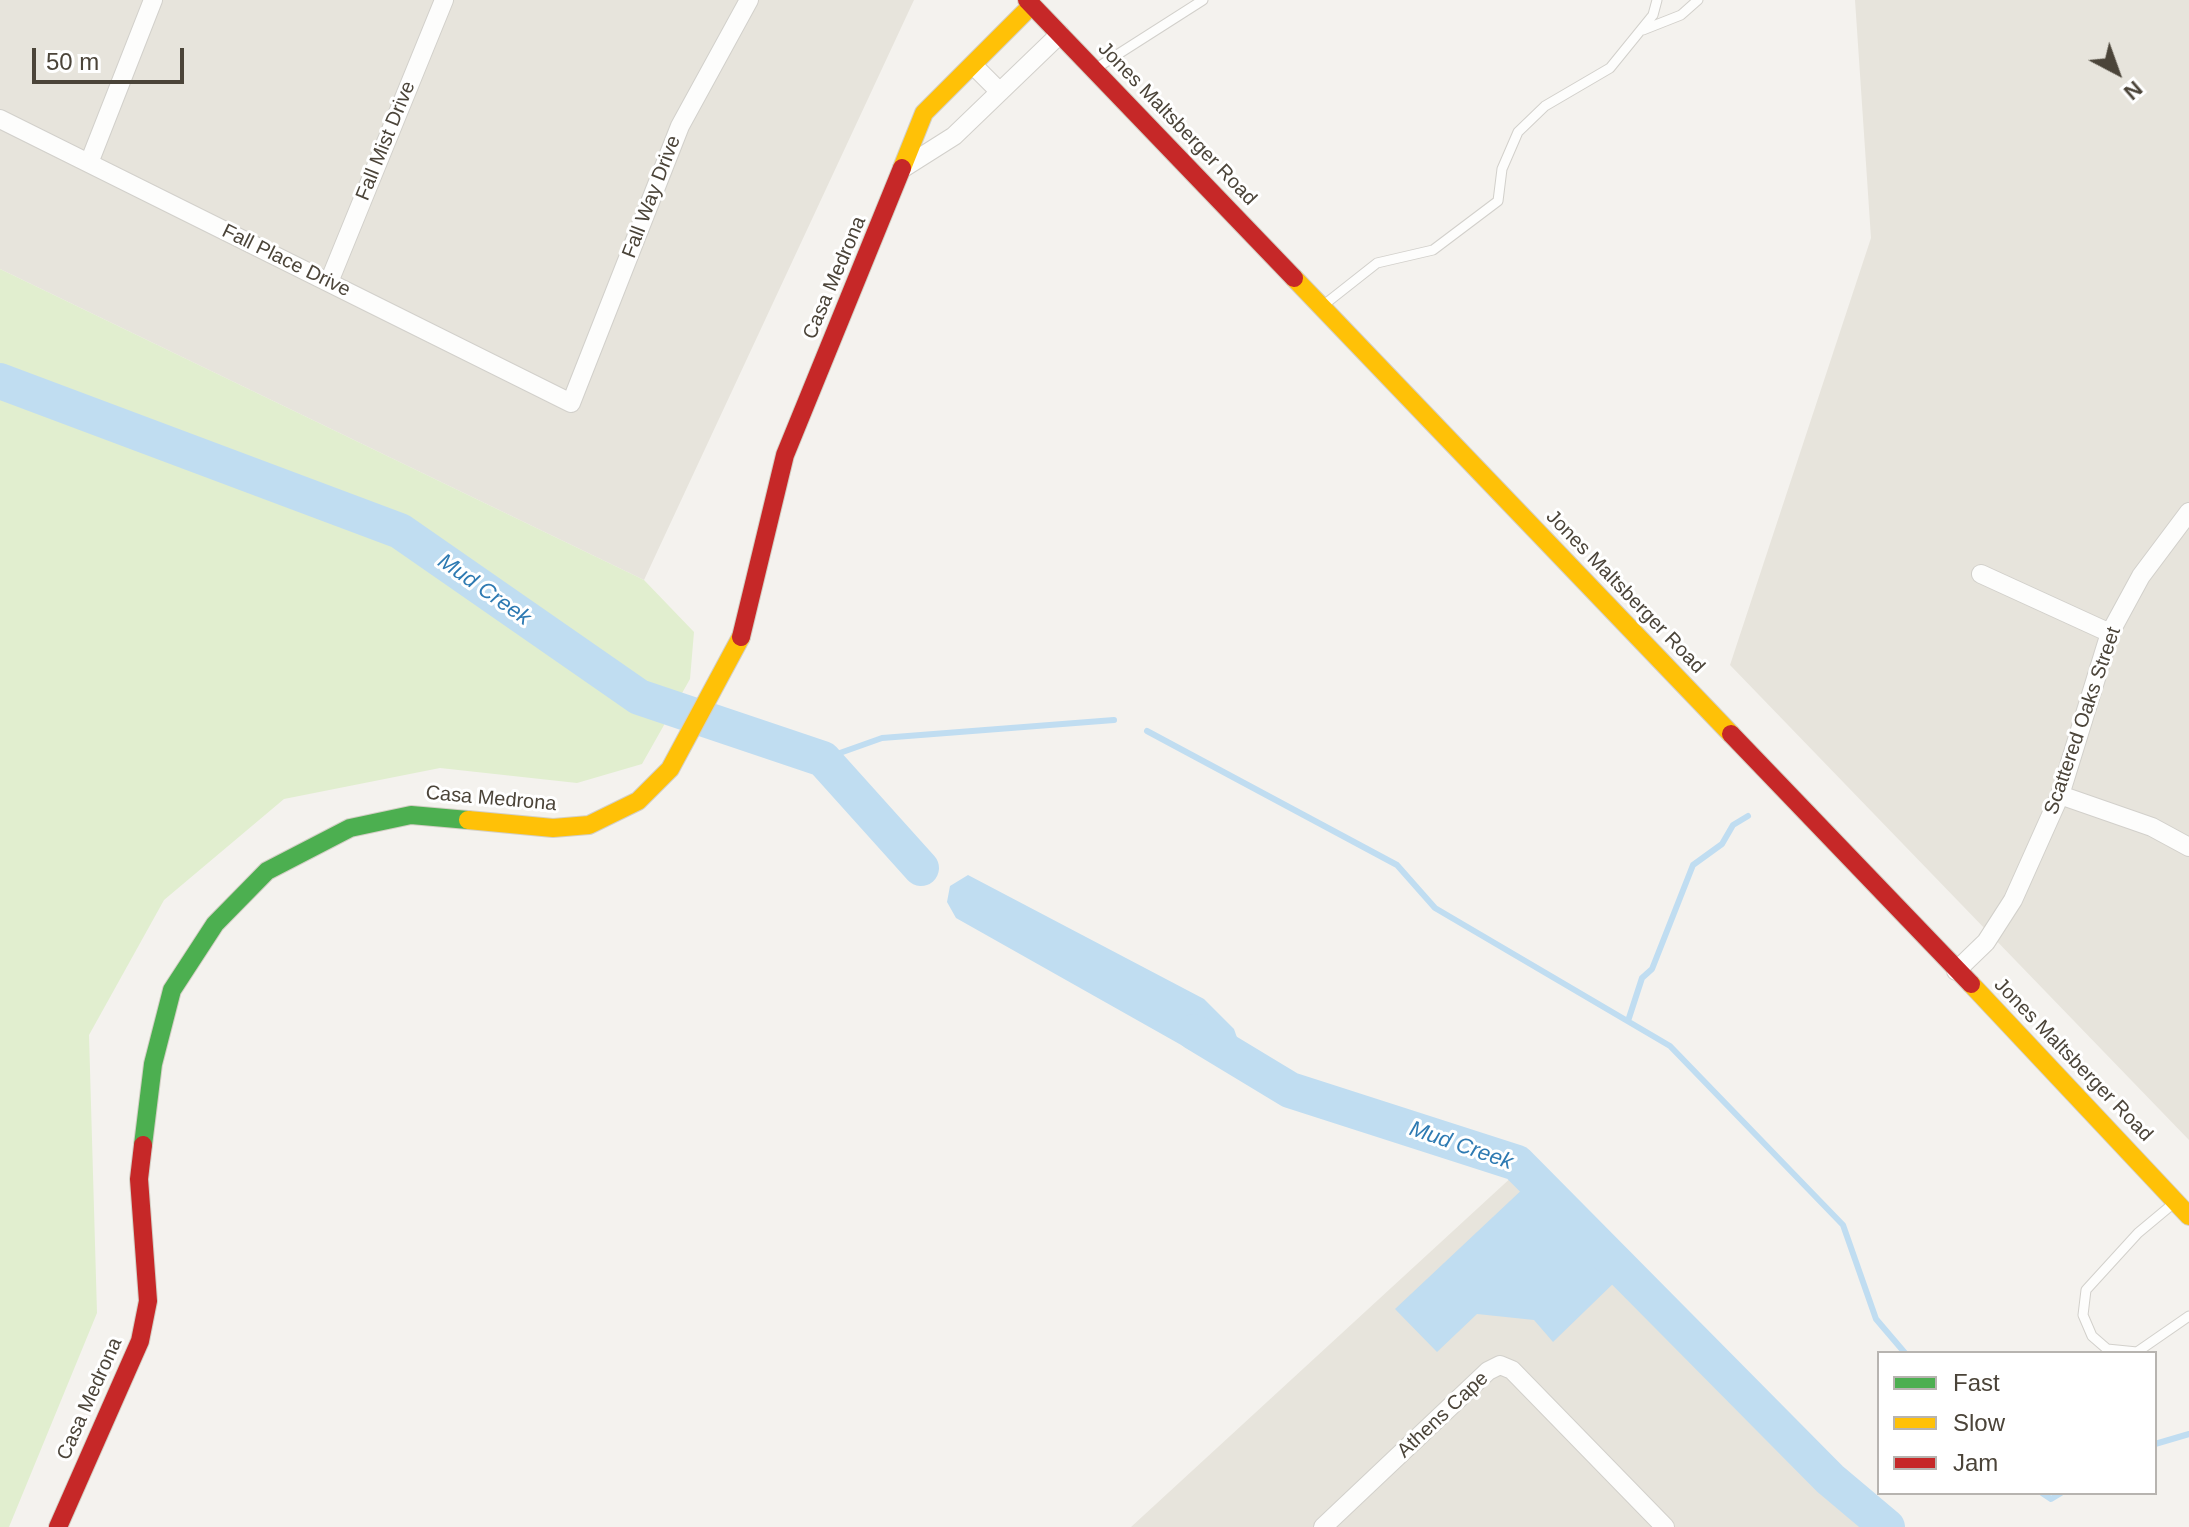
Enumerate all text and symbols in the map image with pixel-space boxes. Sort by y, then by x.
scale bar [36,32,188,82]
north arrow [2077,32,2157,112]
street label: Jones Maltsberger Road [1093,37,1261,211]
text: 50 m [46,48,99,75]
text: N [2119,76,2147,105]
street label: Fall Mist Drive [351,78,421,204]
street label: Fall Way Drive [618,132,686,262]
street label: Casa Medrona [798,213,872,343]
street label: Fall Place Drive [218,220,354,302]
street label: Jones Maltsberger Road [1541,505,1709,679]
water label: Mud Creek [432,548,536,632]
street label: Scattered Oaks Street [2040,624,2126,818]
street label: Casa Medrona [425,781,557,817]
street label: Jones Maltsberger Road [1989,973,2157,1147]
water label: Mud Creek [1406,1116,1516,1176]
street label: Casa Medrona [52,1334,128,1464]
legend [1877,1351,2157,1495]
street label: Athens Cape [1393,1367,1493,1463]
text: Fast [1953,1369,2000,1396]
text: Slow [1953,1409,2005,1436]
text: Jam [1953,1449,1998,1476]

